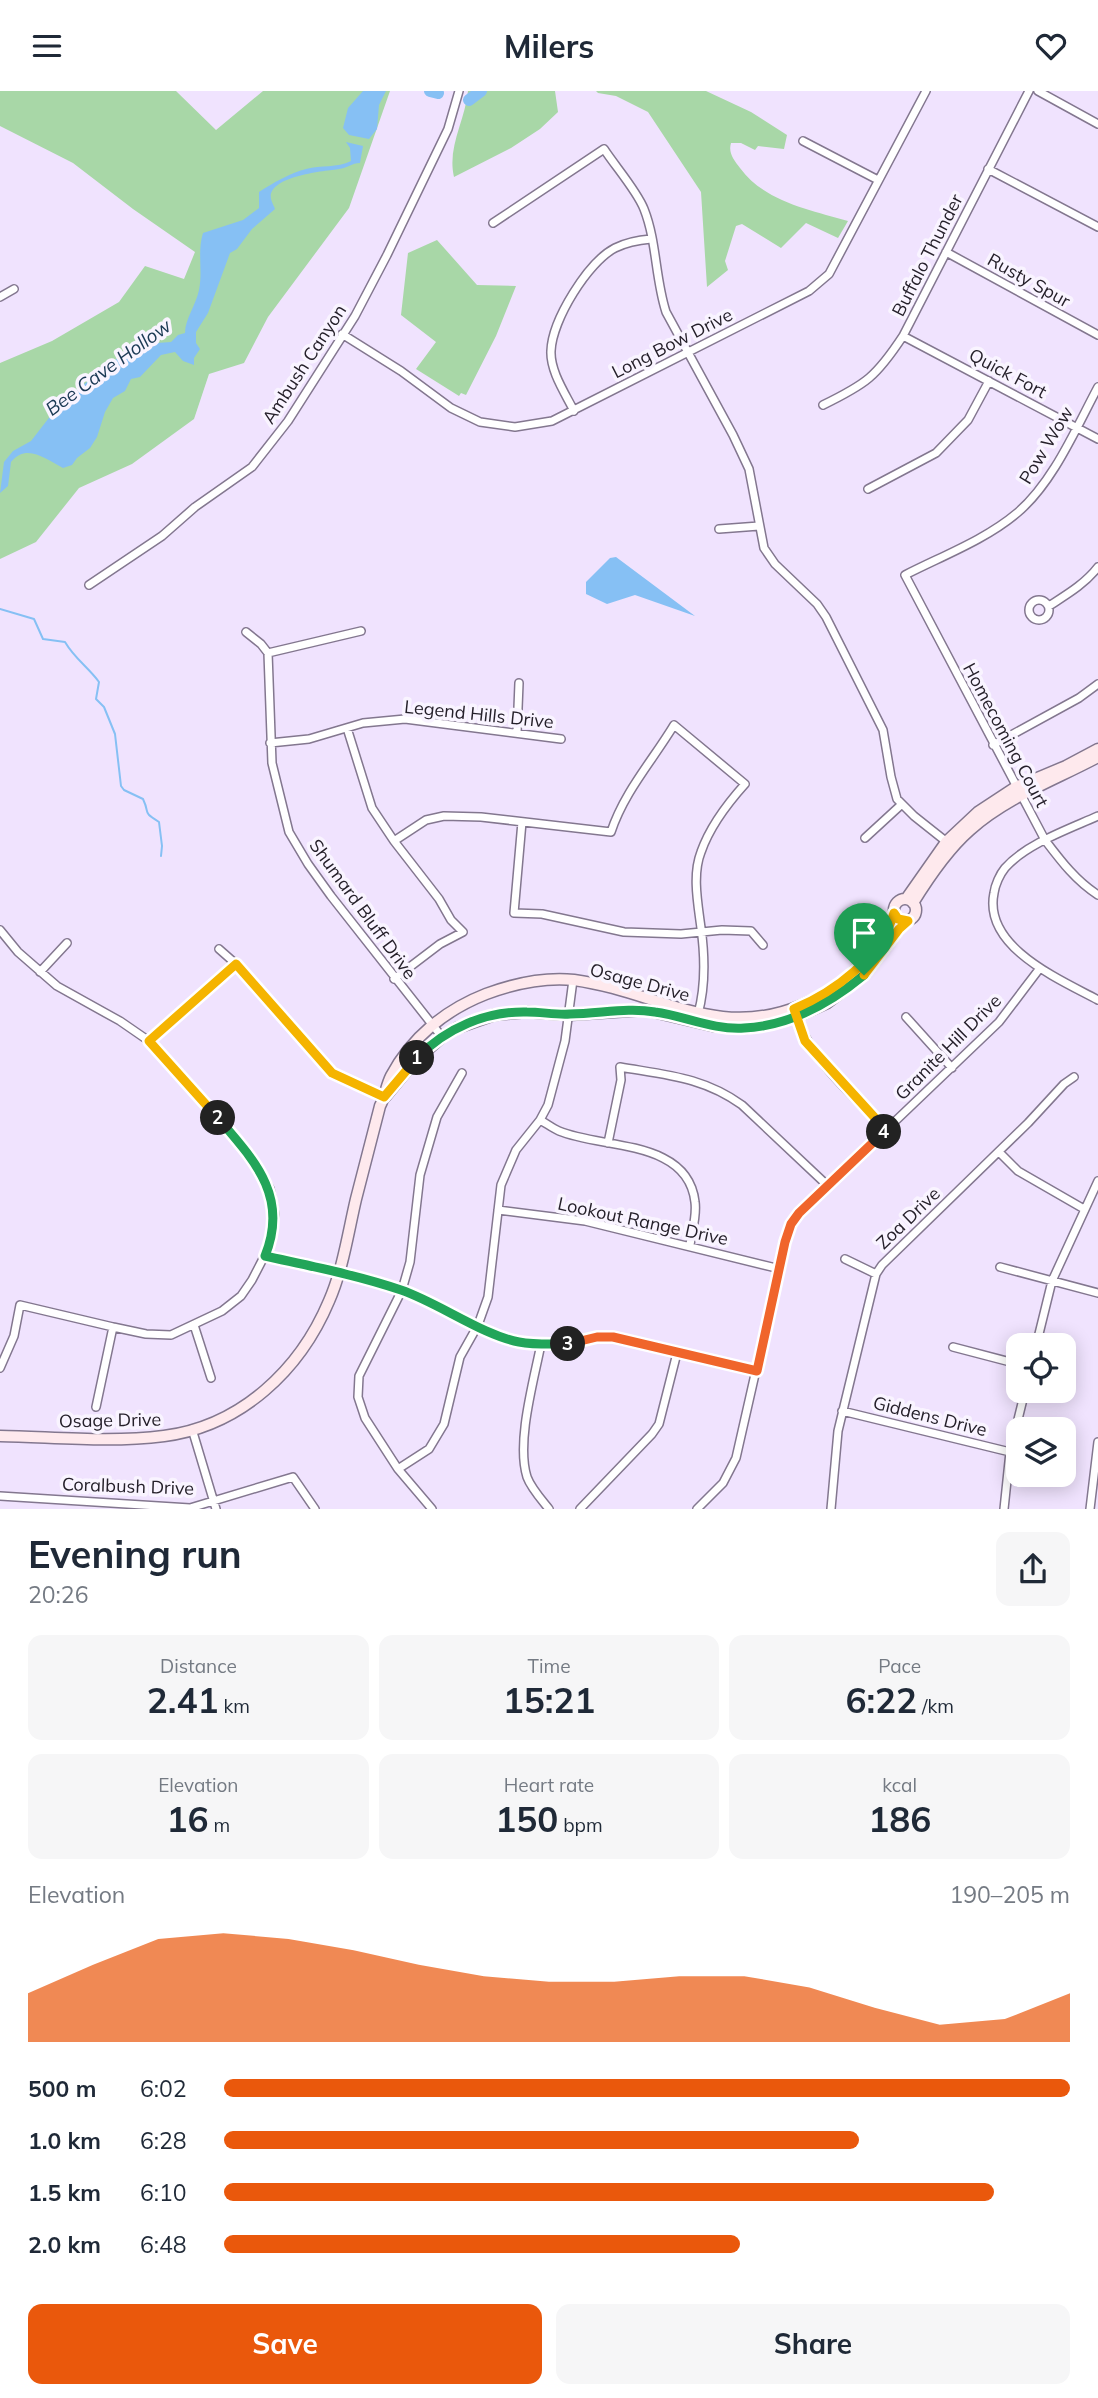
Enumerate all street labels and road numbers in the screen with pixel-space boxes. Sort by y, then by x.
street label: Buffalo Thunder [886,190,968,320]
street label: Rusty Spur [983,248,1075,312]
street label: Ambush Canyon [257,300,351,428]
street label: Long Bow Drive [608,303,736,383]
street label: Quick Fort [965,343,1051,403]
street label: Pow Wow [1014,402,1078,488]
street label: Homecoming Court [958,659,1054,811]
street label: Legend Hills Drive [403,695,555,733]
street label: Shumard Bluff Drive [304,834,422,984]
street label: Osage Drive [588,958,692,1006]
street label: Granite Hill Drive [890,989,1006,1105]
street label: Zoa Drive [871,1182,945,1254]
street label: Lookout Range Drive [556,1192,730,1250]
street label: Giddens Drive [871,1391,989,1441]
street label: Osage Drive [59,1408,161,1432]
street label: Coralbush Drive [61,1472,195,1500]

